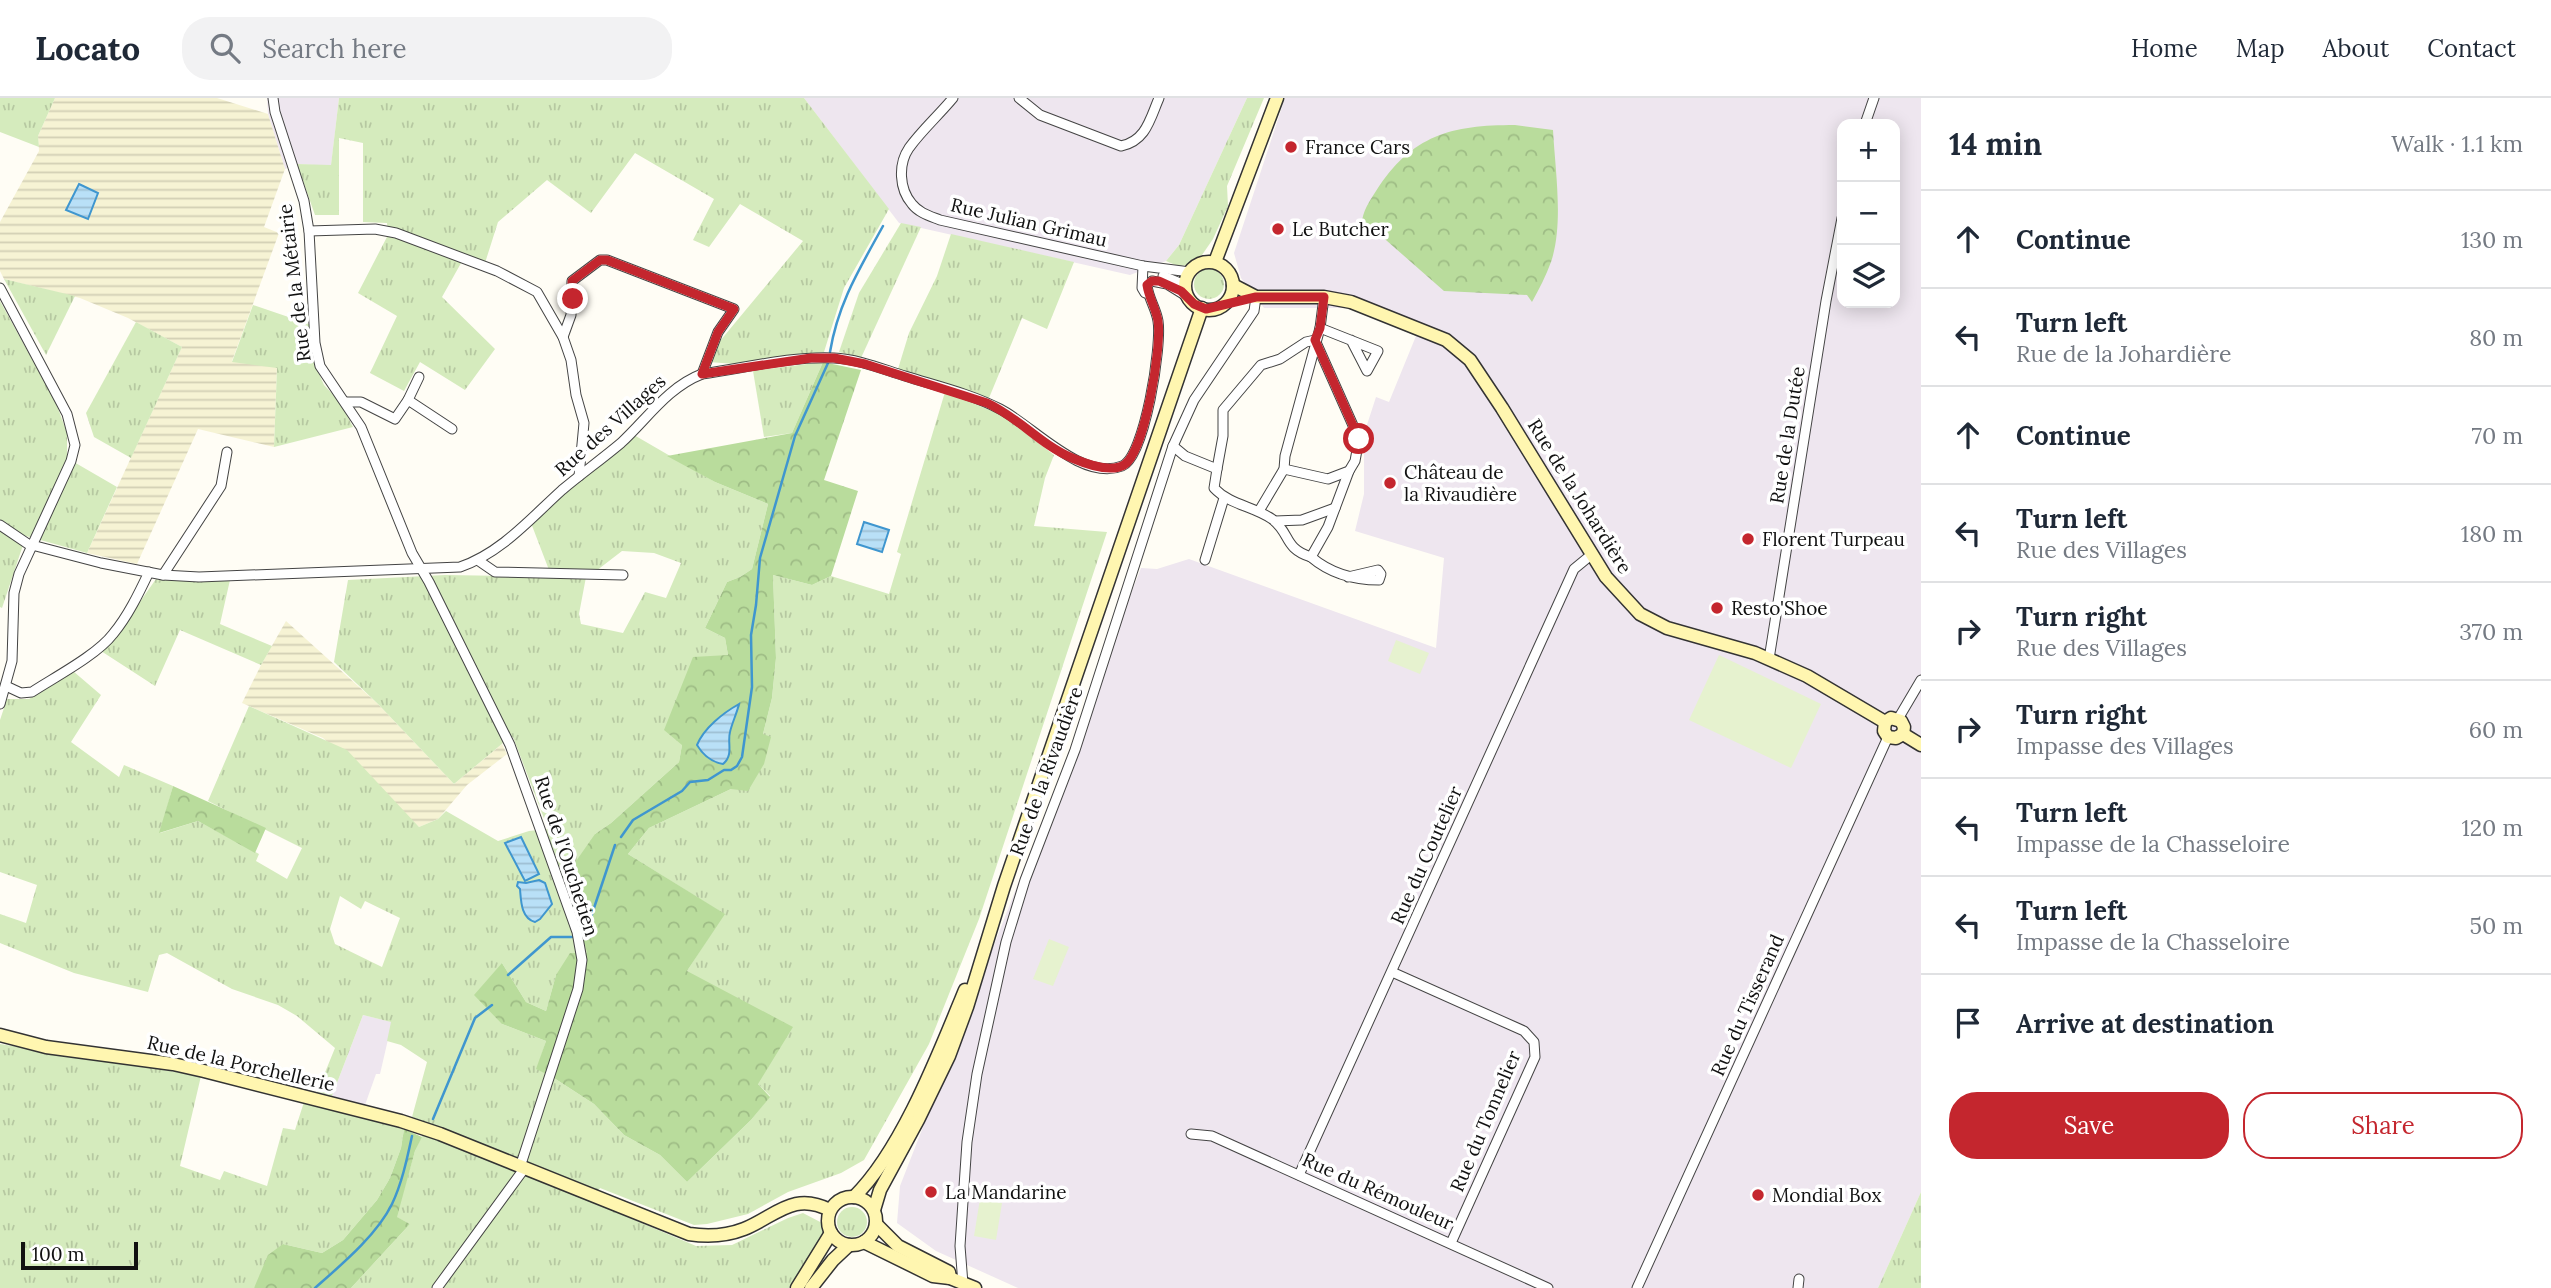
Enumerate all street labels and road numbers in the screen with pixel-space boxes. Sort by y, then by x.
street label: Rue Julian Grimau [948,192,1110,252]
street label: Rue de la Métairie [272,203,316,363]
street label: Rue de la Dutée [1764,365,1810,505]
street label: Rue des Villages [550,369,671,481]
street label: Rue de la Johardière [1523,414,1637,578]
street label: Rue de la Rivaudière [1004,683,1088,859]
street label: Rue de l'Ouchetien [530,773,604,939]
street label: Rue du Coutelier [1385,781,1468,928]
street label: Rue du Tisserand [1705,930,1789,1080]
street label: Rue de la Porchellerie [145,1030,337,1096]
street label: Rue du Tonnelier [1444,1046,1526,1195]
street label: Rue du Rémouleur [1299,1147,1458,1235]

